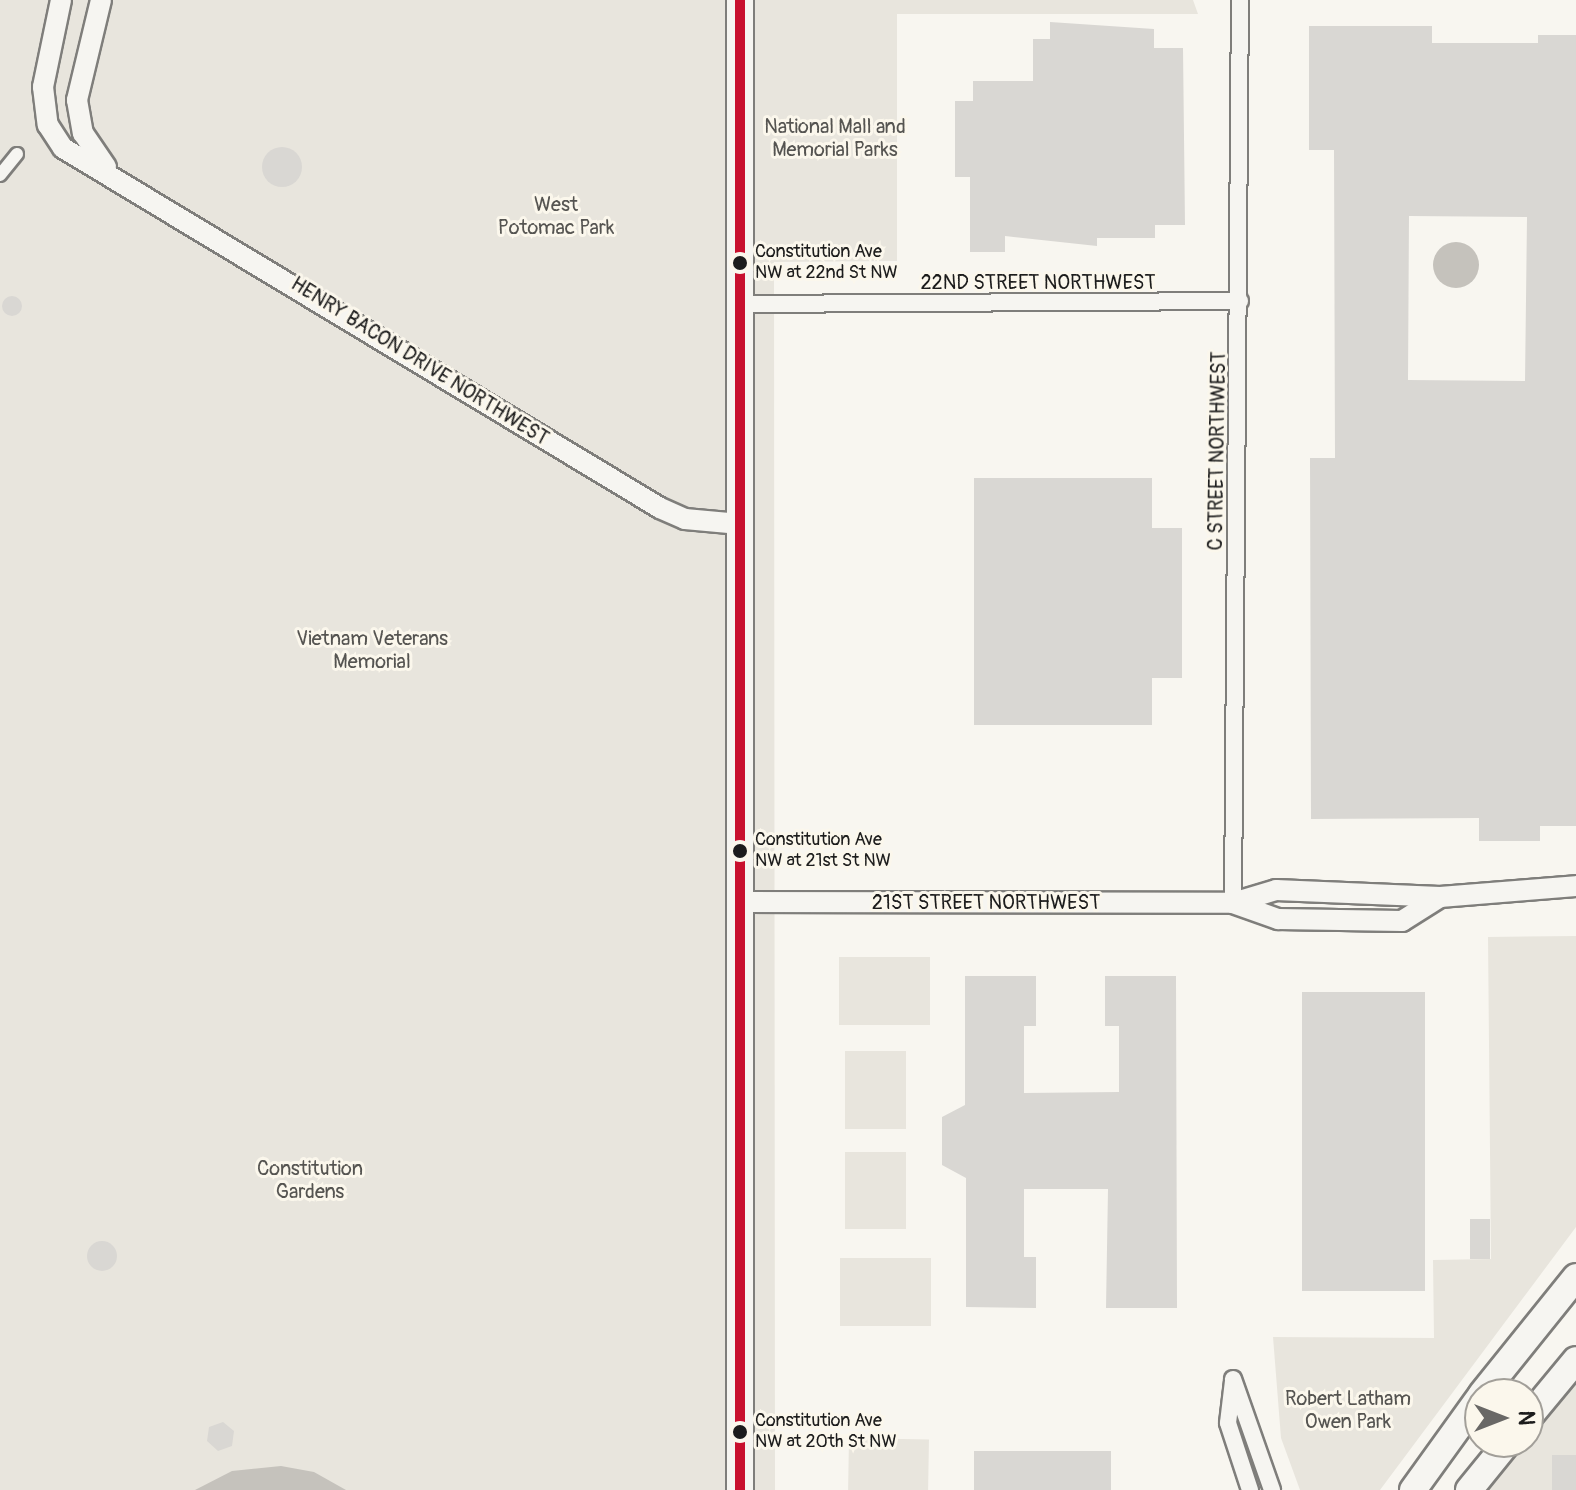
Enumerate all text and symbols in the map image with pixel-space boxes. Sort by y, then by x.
park label: National Mall and Memorial Parks [764,114,906,161]
park label: West Potomac Park [498,192,614,239]
place label: Constitution Ave NW at 22nd St NW [755,242,898,284]
marker: Constitution Ave NW at 22nd St NW [732,255,748,271]
street label: 22ND STREET NORTHWEST [920,270,1156,294]
street label: HENRY BACON DRIVE NORTHWEST [287,272,553,450]
street label: C STREET NORTHWEST [1203,351,1231,551]
park label: Vietnam Veterans Memorial [296,627,448,674]
place label: Constitution Ave NW at 21st St NW [755,830,891,872]
marker: Constitution Ave NW at 21st St NW [732,843,748,859]
street label: 21ST STREET NORTHWEST [872,890,1100,914]
park label: Constitution Gardens [257,1156,363,1203]
north arrow [1464,1378,1544,1458]
park label: Robert Latham Owen Park [1285,1387,1411,1434]
place label: Constitution Ave NW at 20th St NW [755,1411,897,1454]
text: N [1512,1411,1540,1425]
marker: Constitution Ave NW at 20th St NW [732,1424,748,1440]

